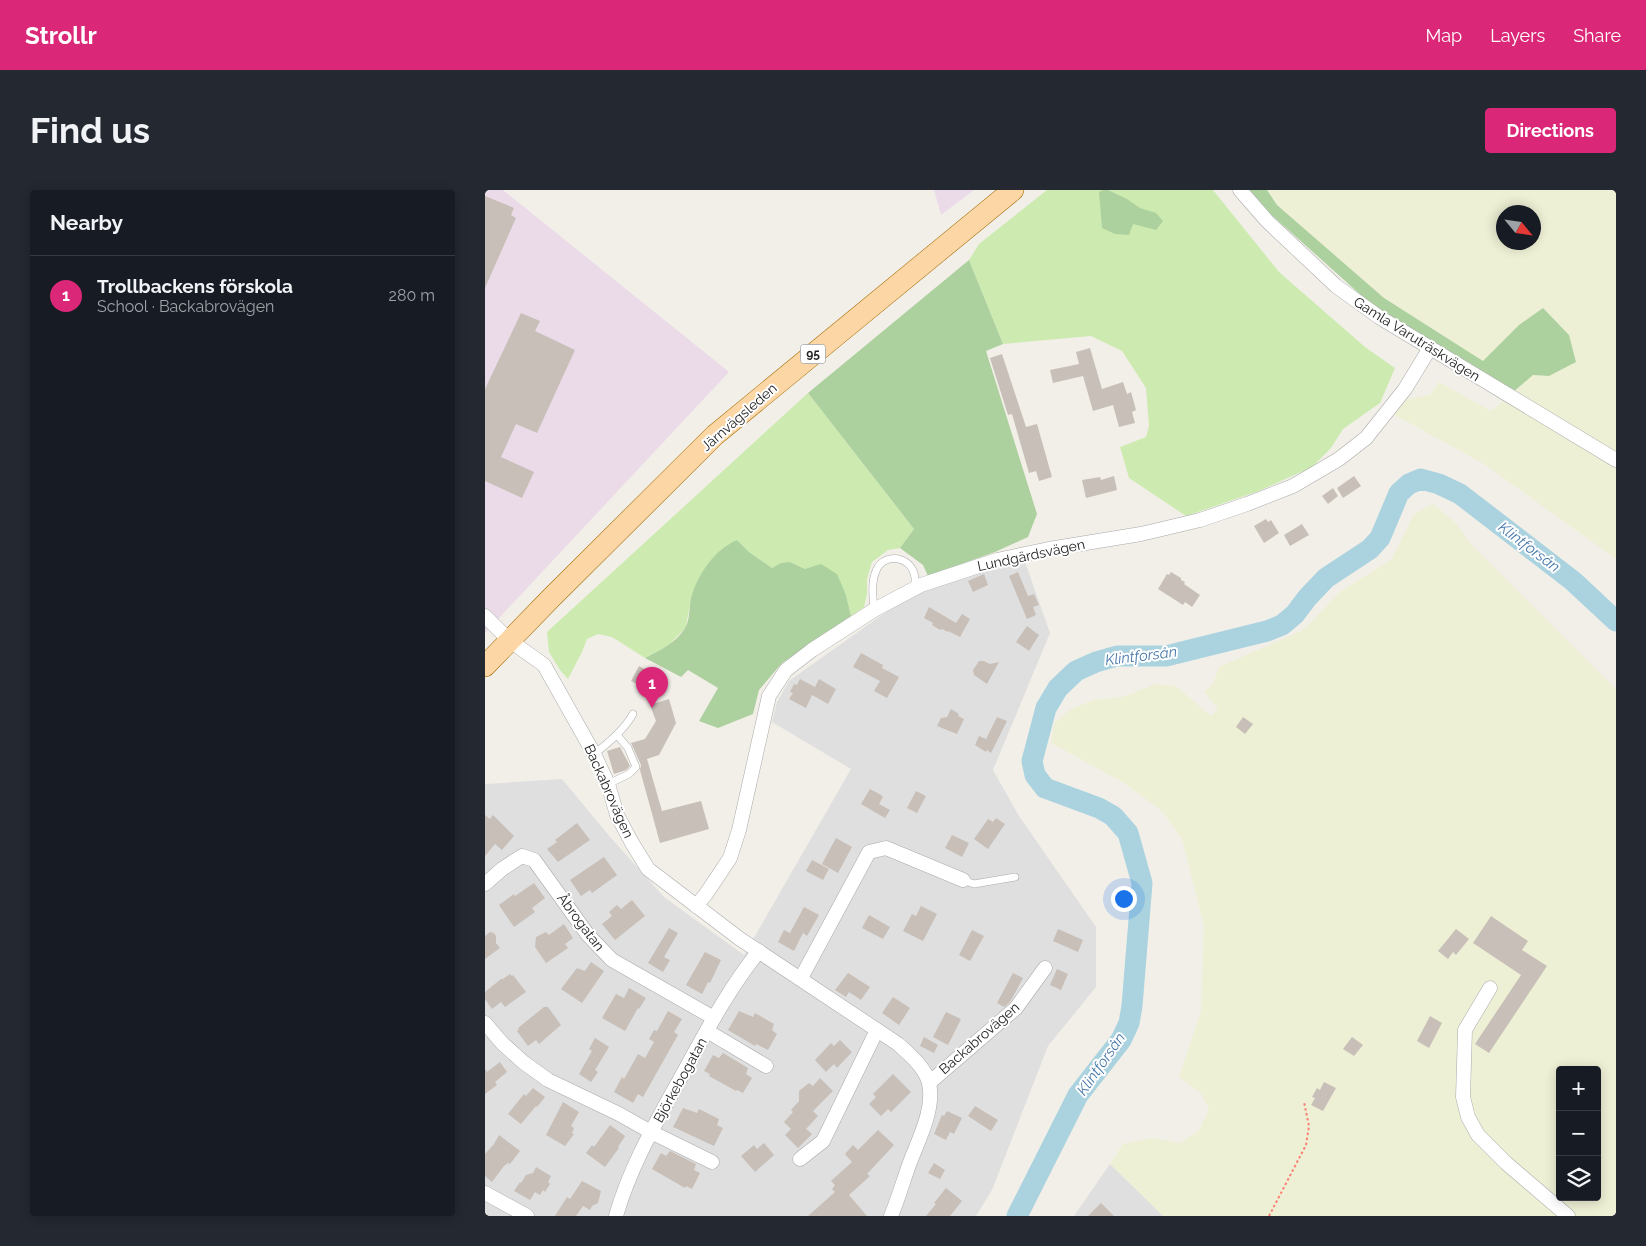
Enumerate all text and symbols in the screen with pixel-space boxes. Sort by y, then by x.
text: Strollr [25,21,97,50]
text: Map [1426,25,1462,46]
text: Layers [1490,25,1545,46]
text: Share [1573,25,1621,46]
button: Directions [1485,108,1616,153]
text: Find us [30,110,150,151]
north arrow [1496,205,1541,250]
text: Nearby [50,210,123,235]
text: Trollbackens förskola [97,275,293,297]
text: 1 [62,286,70,305]
text: 280 m [389,286,435,305]
street label: Gamla Varuträskvägen [1351,294,1483,384]
text: School · Backabrovägen [97,297,274,316]
road number: 95 [801,344,825,363]
street label: Järnvägsleden [698,380,780,454]
water label: Klintforsån [1495,518,1563,576]
street label: Lundgärdsvägen [976,536,1086,574]
water label: Klintforsån [1104,643,1178,669]
pin: 1 [636,667,668,708]
street label: Backabrovägen [581,742,637,840]
your location [1111,886,1137,912]
street label: Åbrogatan [554,889,609,954]
street label: Backabrovägen [936,999,1022,1077]
water label: Klintforsån [1073,1029,1129,1099]
street label: Björkebogatan [650,1035,710,1125]
map controls [1556,1066,1601,1201]
button: + [1556,1066,1601,1111]
button: − [1556,1111,1601,1156]
button: layers [1556,1156,1601,1201]

